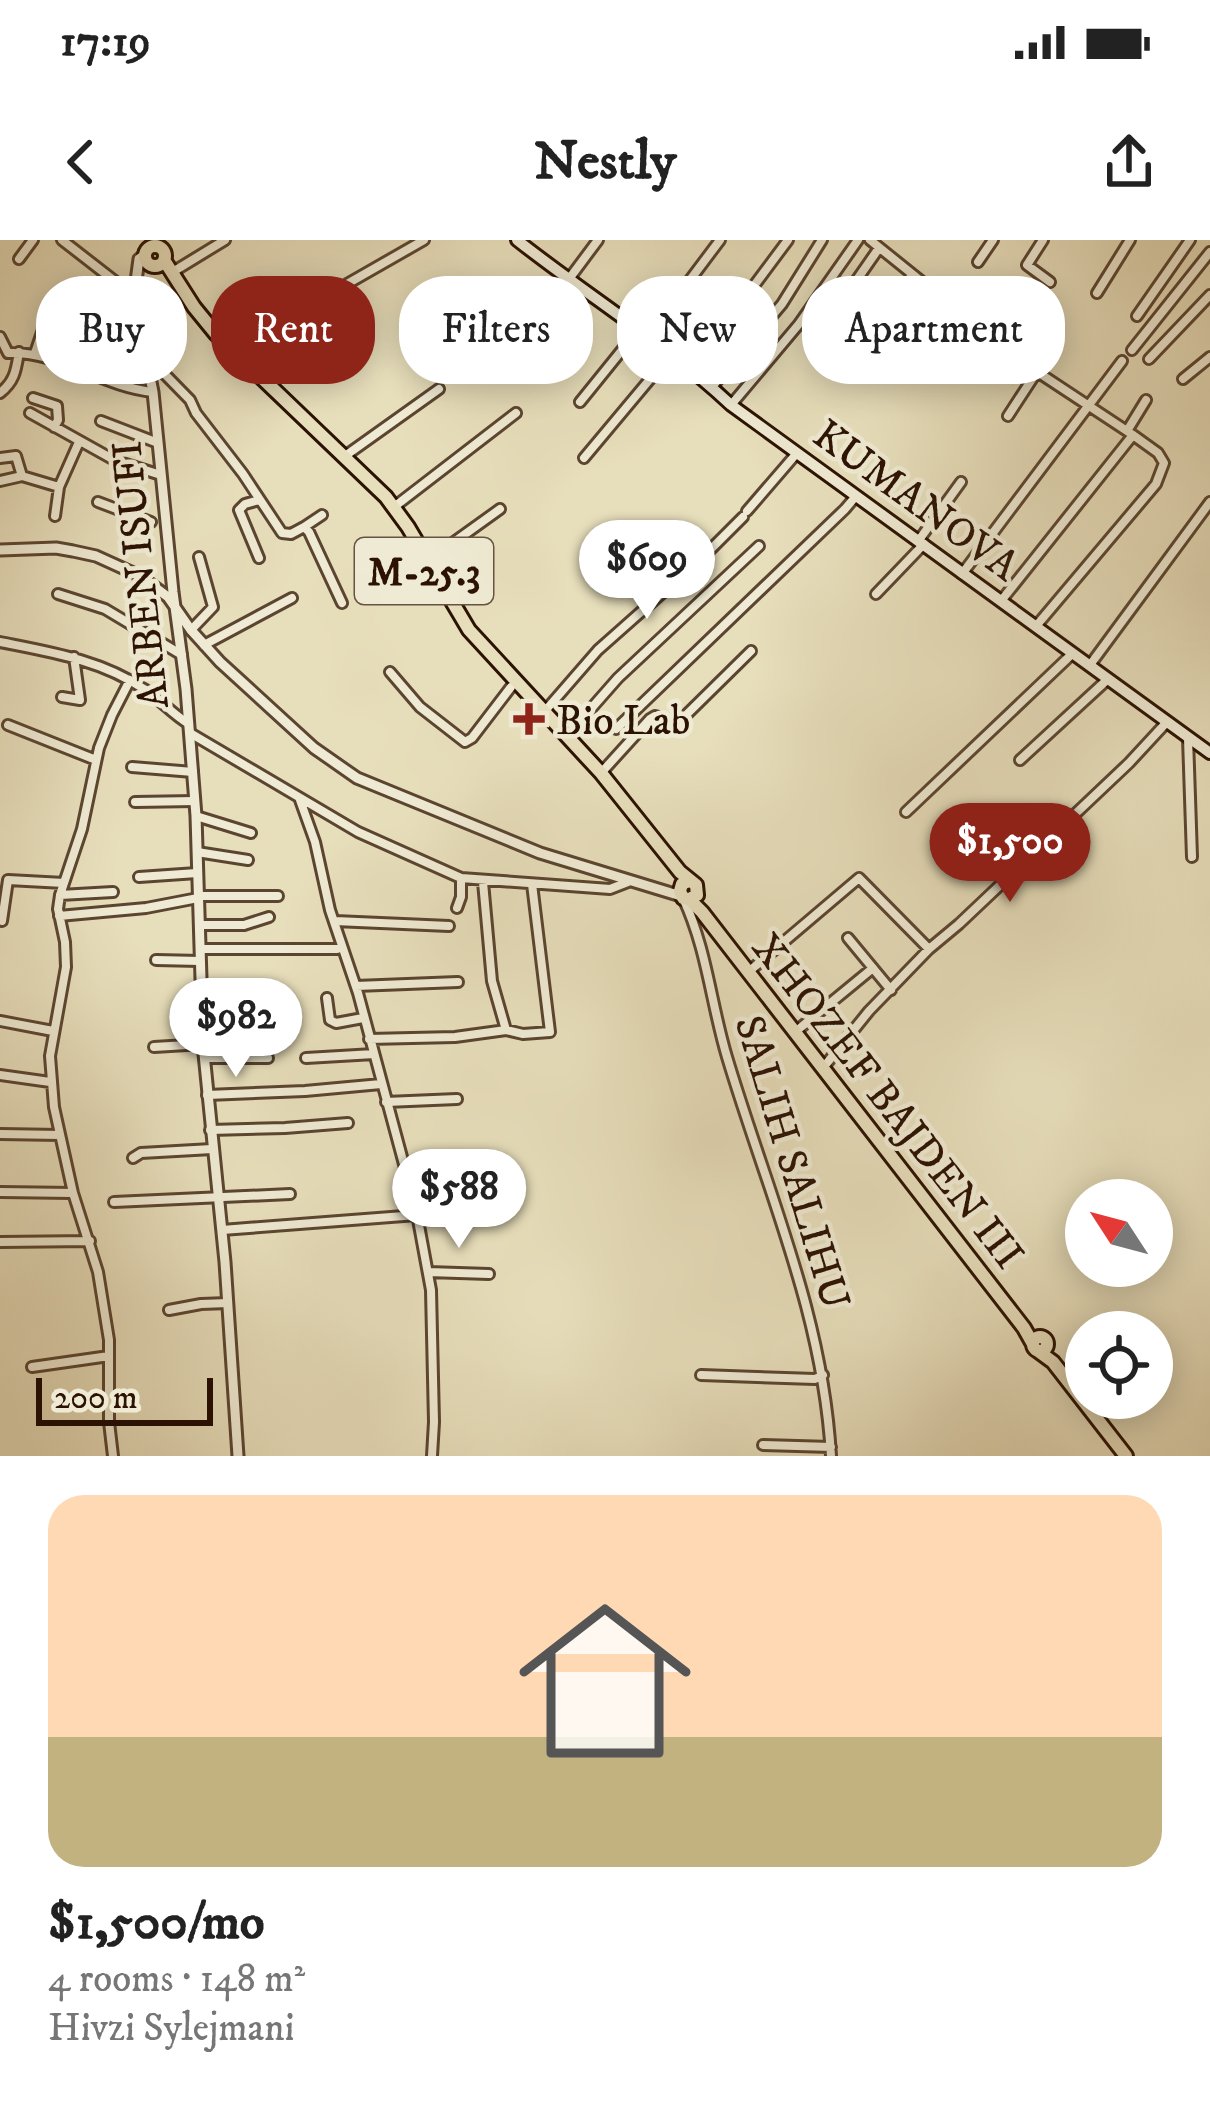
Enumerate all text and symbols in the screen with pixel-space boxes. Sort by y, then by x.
text: 17:19 [60,14,151,70]
icon: back [48,129,114,195]
text: Nestly [534,129,676,196]
icon: share [1096,129,1162,195]
chip: Buy [36,276,187,384]
chip: Rent [211,276,375,384]
chip: Filters [399,276,593,384]
chip: New [617,276,778,384]
chip: Apartment [802,276,1065,384]
street label: KUMANOVA [802,409,1029,594]
street label: ARBEN ISUFI [102,438,182,711]
pin: $609 [576,520,718,622]
text: $609 [606,534,688,583]
road number: M-25.3 [355,538,493,604]
place label: Bio Lab [556,696,690,748]
marker: Bio Lab [513,703,545,735]
pin: $1,500 [912,803,1108,905]
text: $1,500 [957,817,1063,866]
street label: XHOZEF BAJDEN III [739,923,1034,1280]
pin: $982 [165,978,307,1080]
text: $982 [196,992,276,1041]
street label: SALIH SALIHU [722,1010,861,1316]
pin: $588 [388,1149,530,1251]
text: $588 [419,1163,499,1212]
north arrow [1065,1179,1173,1287]
map controls [1065,1179,1173,1419]
button: locate [1065,1311,1173,1419]
scale bar [36,1372,213,1425]
text: 200 m [54,1378,138,1419]
icon: home [497,1573,713,1789]
text: $1,500/mo [48,1891,265,1955]
text: 4 rooms · 148 m² [48,1955,305,2004]
text: Hivzi Sylejmani [48,2004,295,2053]

